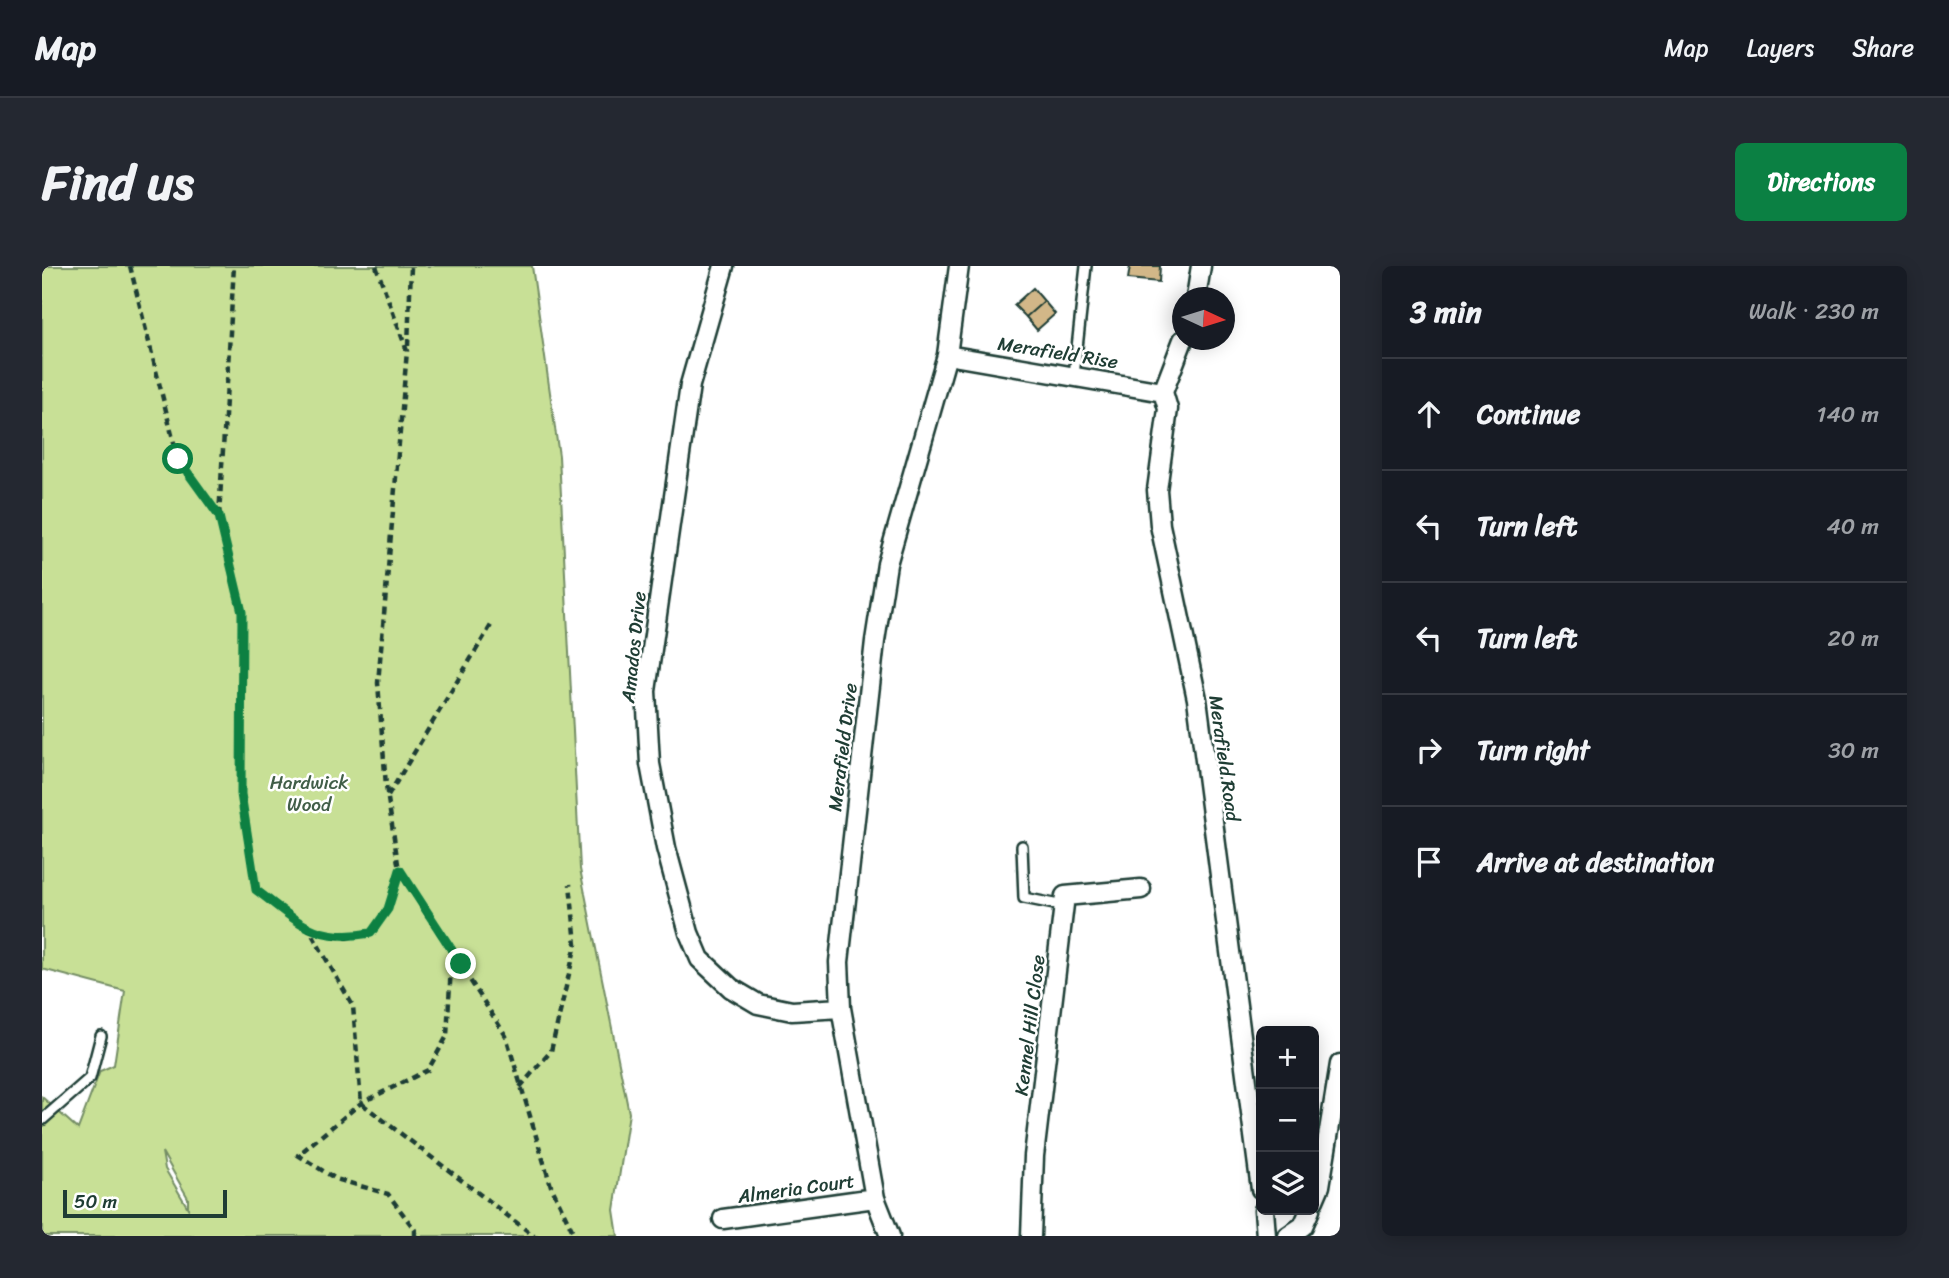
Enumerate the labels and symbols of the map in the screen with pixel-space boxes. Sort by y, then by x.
north arrow [1172,287,1235,350]
street label: Merafield Rise [995,327,1121,378]
route start [162,443,193,474]
street label: Amados Drive [611,589,656,705]
street label: Merafield Drive [818,681,867,813]
street label: Merafield Road [1199,693,1250,825]
park label: Hardwick Wood [270,766,348,821]
route end [445,948,476,979]
street label: Kennel Hill Close [1004,952,1055,1097]
street label: Almeria Court [735,1164,857,1213]
scale bar [63,1187,228,1219]

